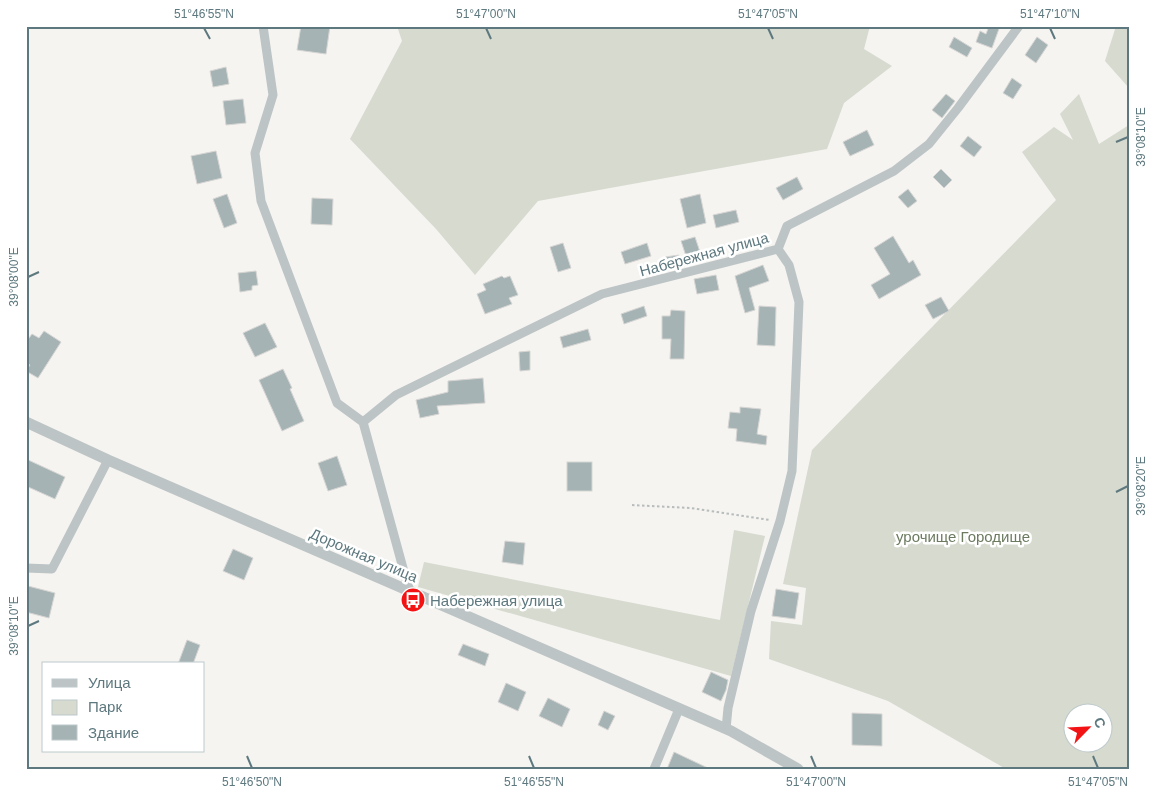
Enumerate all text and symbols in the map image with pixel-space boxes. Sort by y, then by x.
text: 51°46'55"N [174,7,234,21]
text: 51°47'00"N [456,7,516,21]
text: 51°47'05"N [738,7,798,21]
text: 51°47'10"N [1020,7,1080,21]
text: 39°08'10"E [1134,107,1148,167]
street label: Набережная улица [638,228,771,279]
text: 39°08'00"E [7,247,21,307]
text: 39°08'20"E [1134,456,1148,516]
street label: Дорожная улица [308,525,421,586]
park label: урочище Городище [896,528,1030,545]
bus stop icon: Набережная улица [400,587,426,613]
place label: Набережная улица [430,592,563,609]
text: 39°08'10"E [7,596,21,656]
legend [42,662,205,752]
text: Улица [88,674,131,691]
text: Парк [88,698,122,715]
north arrow [1062,702,1112,752]
text: С [1091,715,1109,731]
text: Здание [88,724,139,741]
text: 51°46'50"N [222,775,282,789]
text: 51°46'55"N [504,775,564,789]
text: 51°47'00"N [786,775,846,789]
text: 51°47'05"N [1068,775,1128,789]

